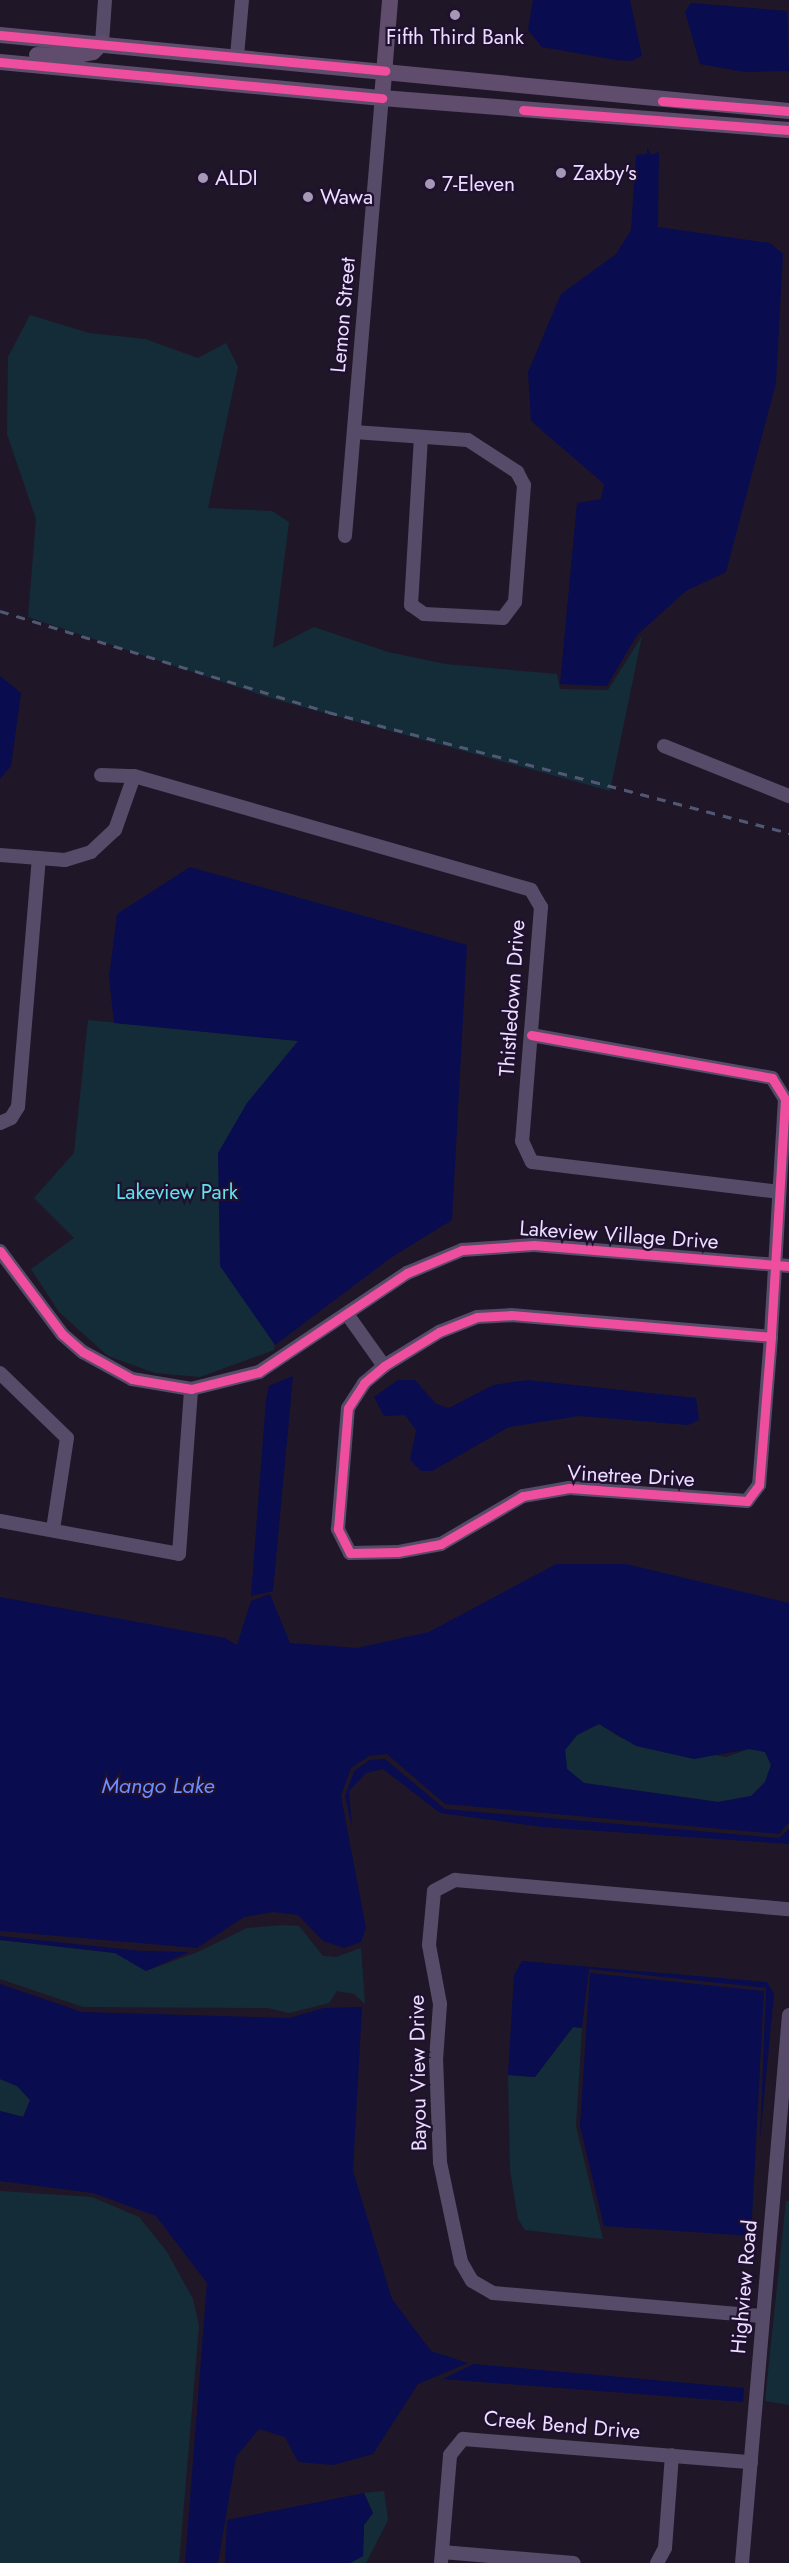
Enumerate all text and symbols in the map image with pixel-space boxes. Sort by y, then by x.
marker: Fifth Third Bank [448,8,462,22]
place label: Fifth Third Bank [386,24,524,50]
place label: Zaxby's [573,160,637,186]
place label: ALDI [215,165,258,191]
marker: Zaxby's [554,166,568,180]
marker: ALDI [196,171,210,185]
place label: 7-Eleven [442,171,515,197]
marker: 7-Eleven [423,177,437,191]
place label: Wawa [320,184,373,210]
marker: Wawa [301,190,315,204]
street label: Lemon Street [325,256,361,374]
street label: Thistledown Drive [494,919,530,1077]
park label: Lakeview Park [116,1179,238,1205]
street label: Lakeview Village Drive [519,1215,719,1255]
street label: Vinetree Drive [567,1460,695,1492]
water label: Mango Lake [102,1773,214,1799]
street label: Bayou View Drive [404,1995,432,2151]
street label: Highview Road [726,2219,762,2355]
street label: Creek Bend Drive [483,2406,641,2444]

